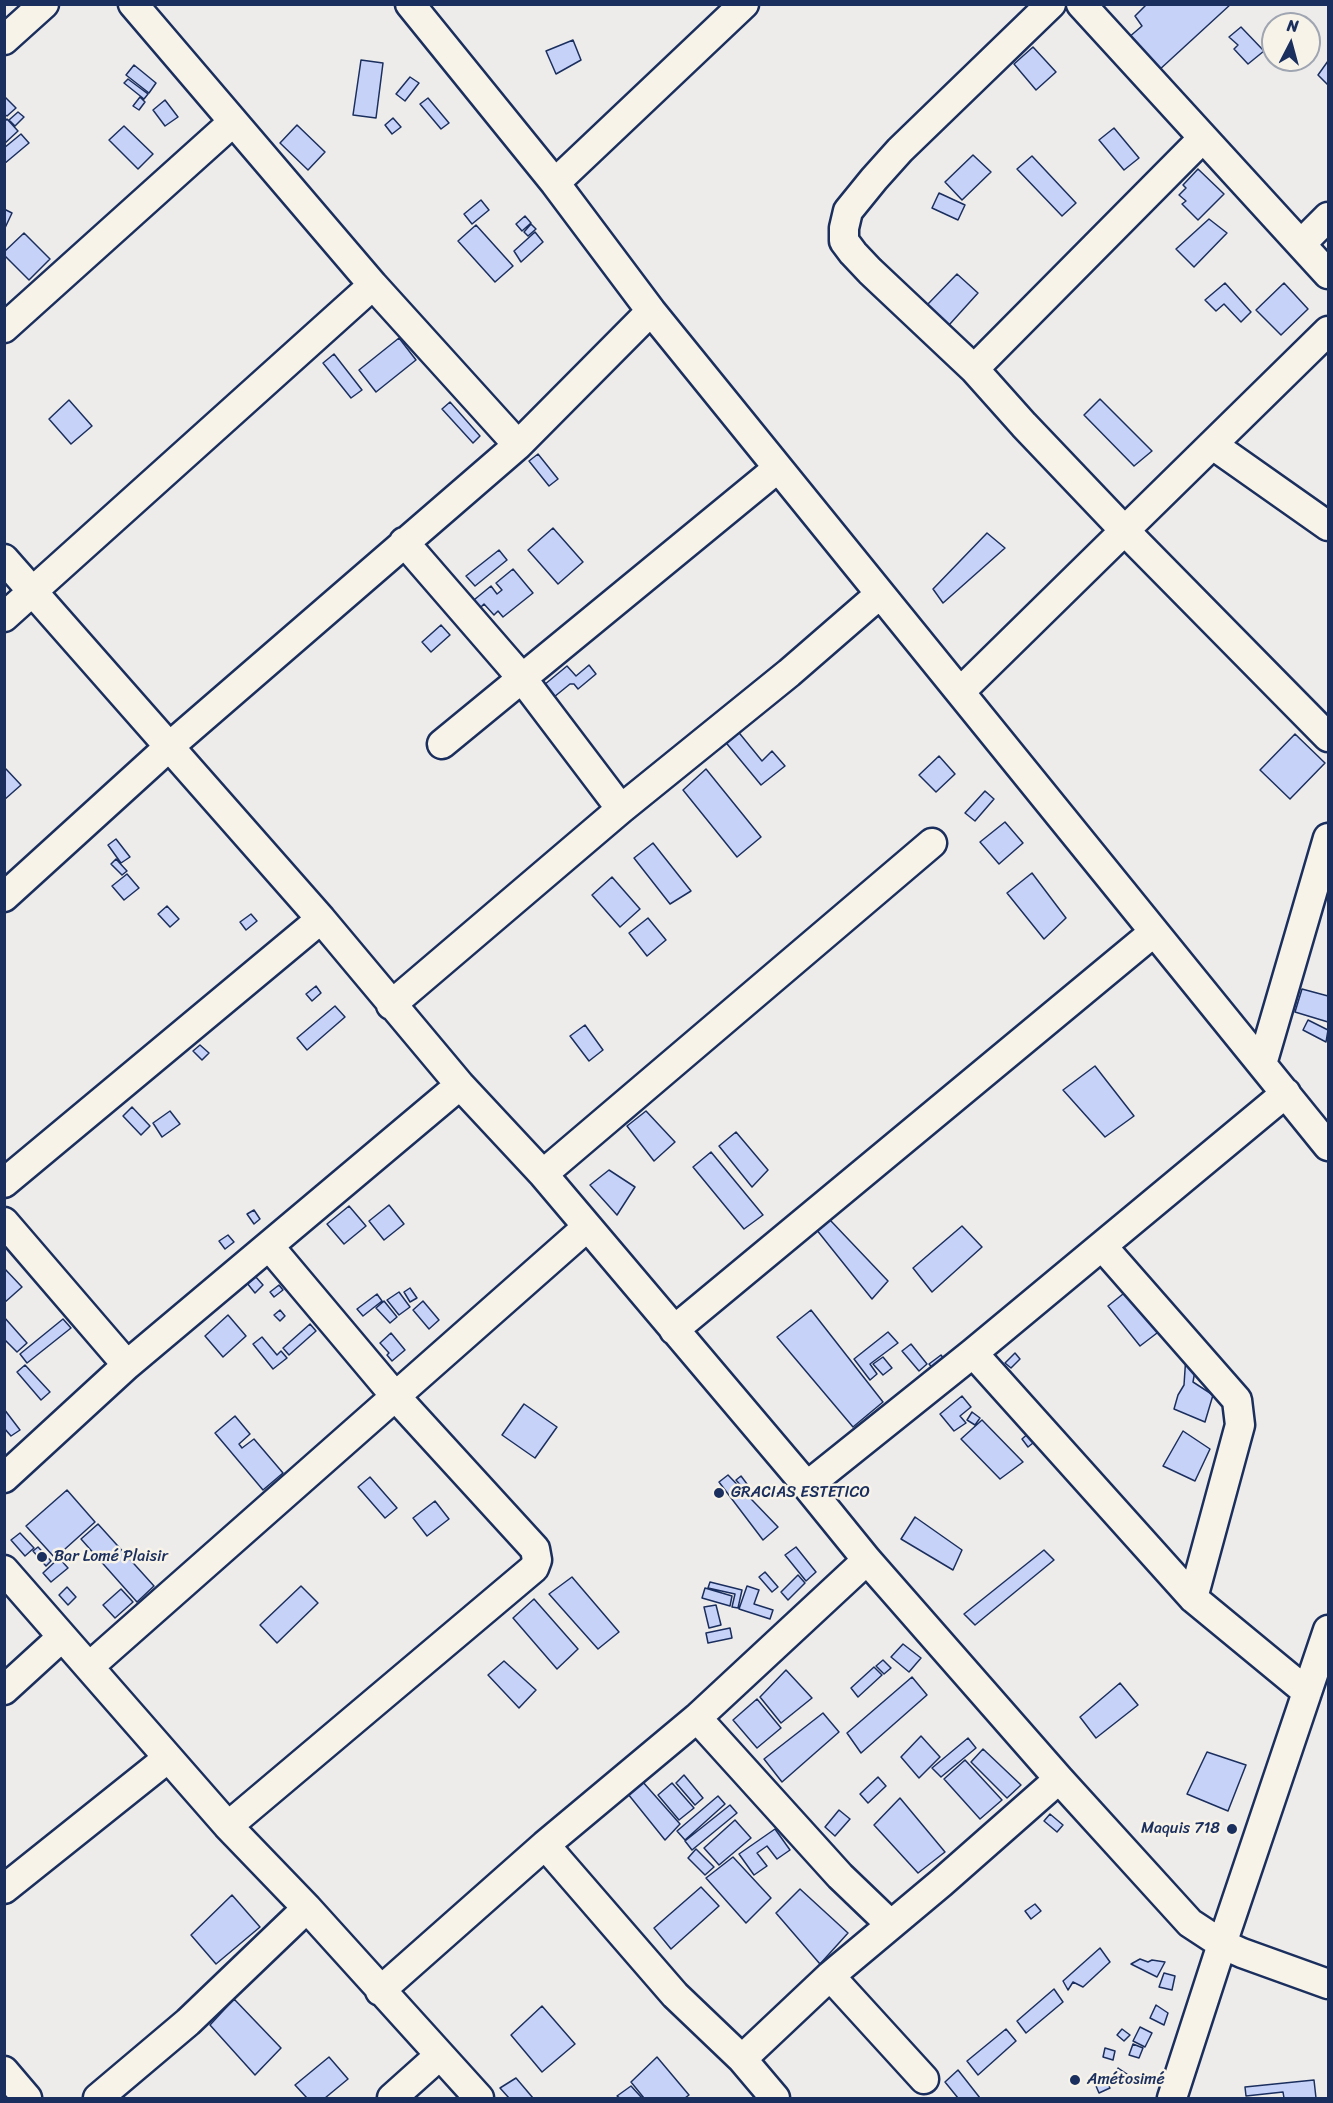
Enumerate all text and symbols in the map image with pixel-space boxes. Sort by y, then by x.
text: N [1286,11,1300,41]
north arrow [1261,12,1321,72]
place label: GRACIAS ESTETICO [731,1483,870,1503]
marker: GRACIAS ESTETICO [712,1486,726,1500]
place label: Bar Lomé Plaisir [54,1547,168,1567]
marker: Bar Lomé Plaisir [35,1550,49,1564]
place label: Maquis 718 [1141,1819,1220,1839]
marker: Maquis 718 [1225,1822,1239,1836]
place label: Amétosimé [1087,2070,1165,2090]
marker: Amétosimé [1068,2073,1082,2087]

